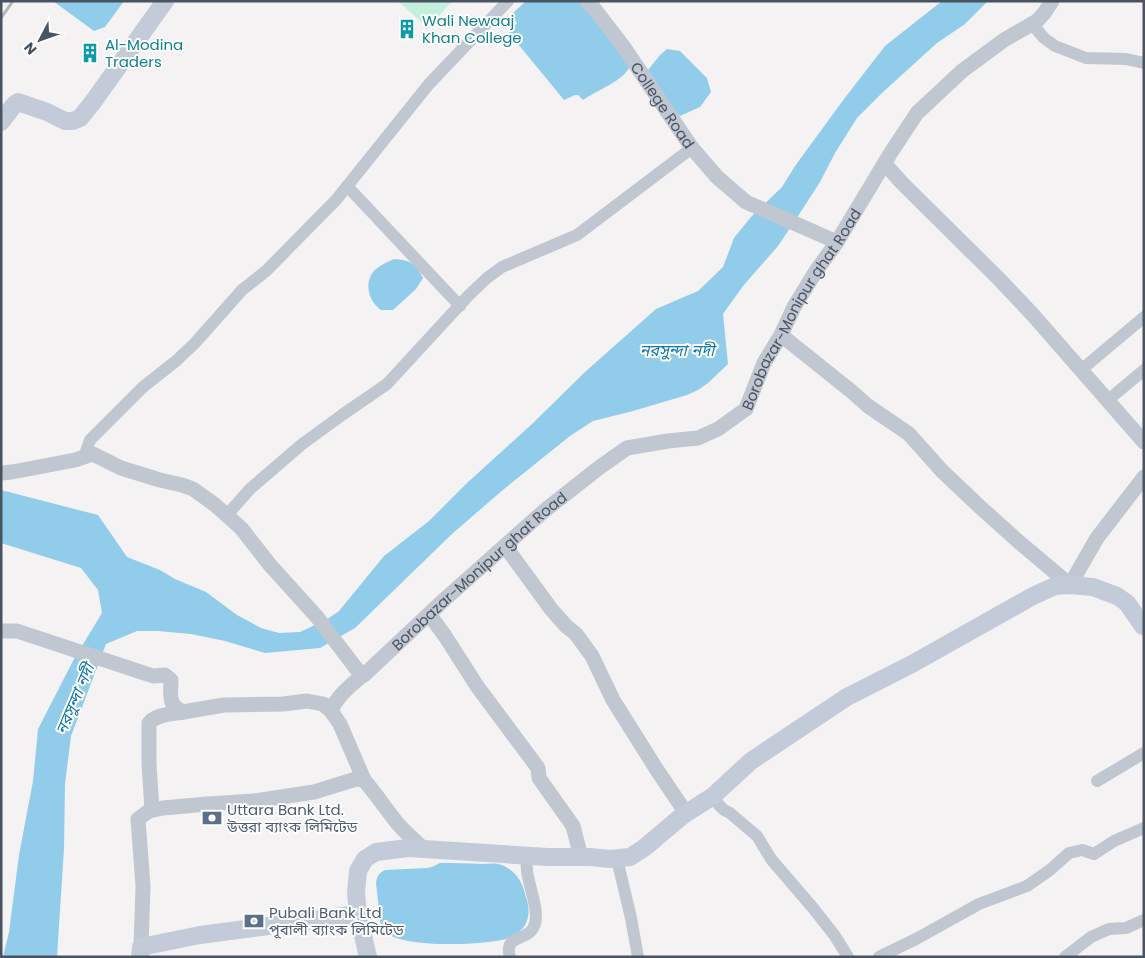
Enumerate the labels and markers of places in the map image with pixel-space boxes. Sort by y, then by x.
place label: Wali Newaaj Khan College [422,10,522,48]
building icon: Wali Newaaj Khan College [396,18,418,40]
place label: Al-Modina Traders [105,34,183,72]
building icon: Al-Modina Traders [79,42,101,64]
place label: Uttara Bank Ltd. উত্তরা ব্যাংক লিমিটেড [226,799,358,837]
bank icon: Uttara Bank Ltd. উত্তরা ব্যাংক লিমিটেড [201,807,223,829]
place label: Pubali Bank Ltd পূবালী ব্যাংক লিমিটেড [269,902,404,940]
bank icon: Pubali Bank Ltd পূবালী ব্যাংক লিমিটেড [243,910,265,932]

